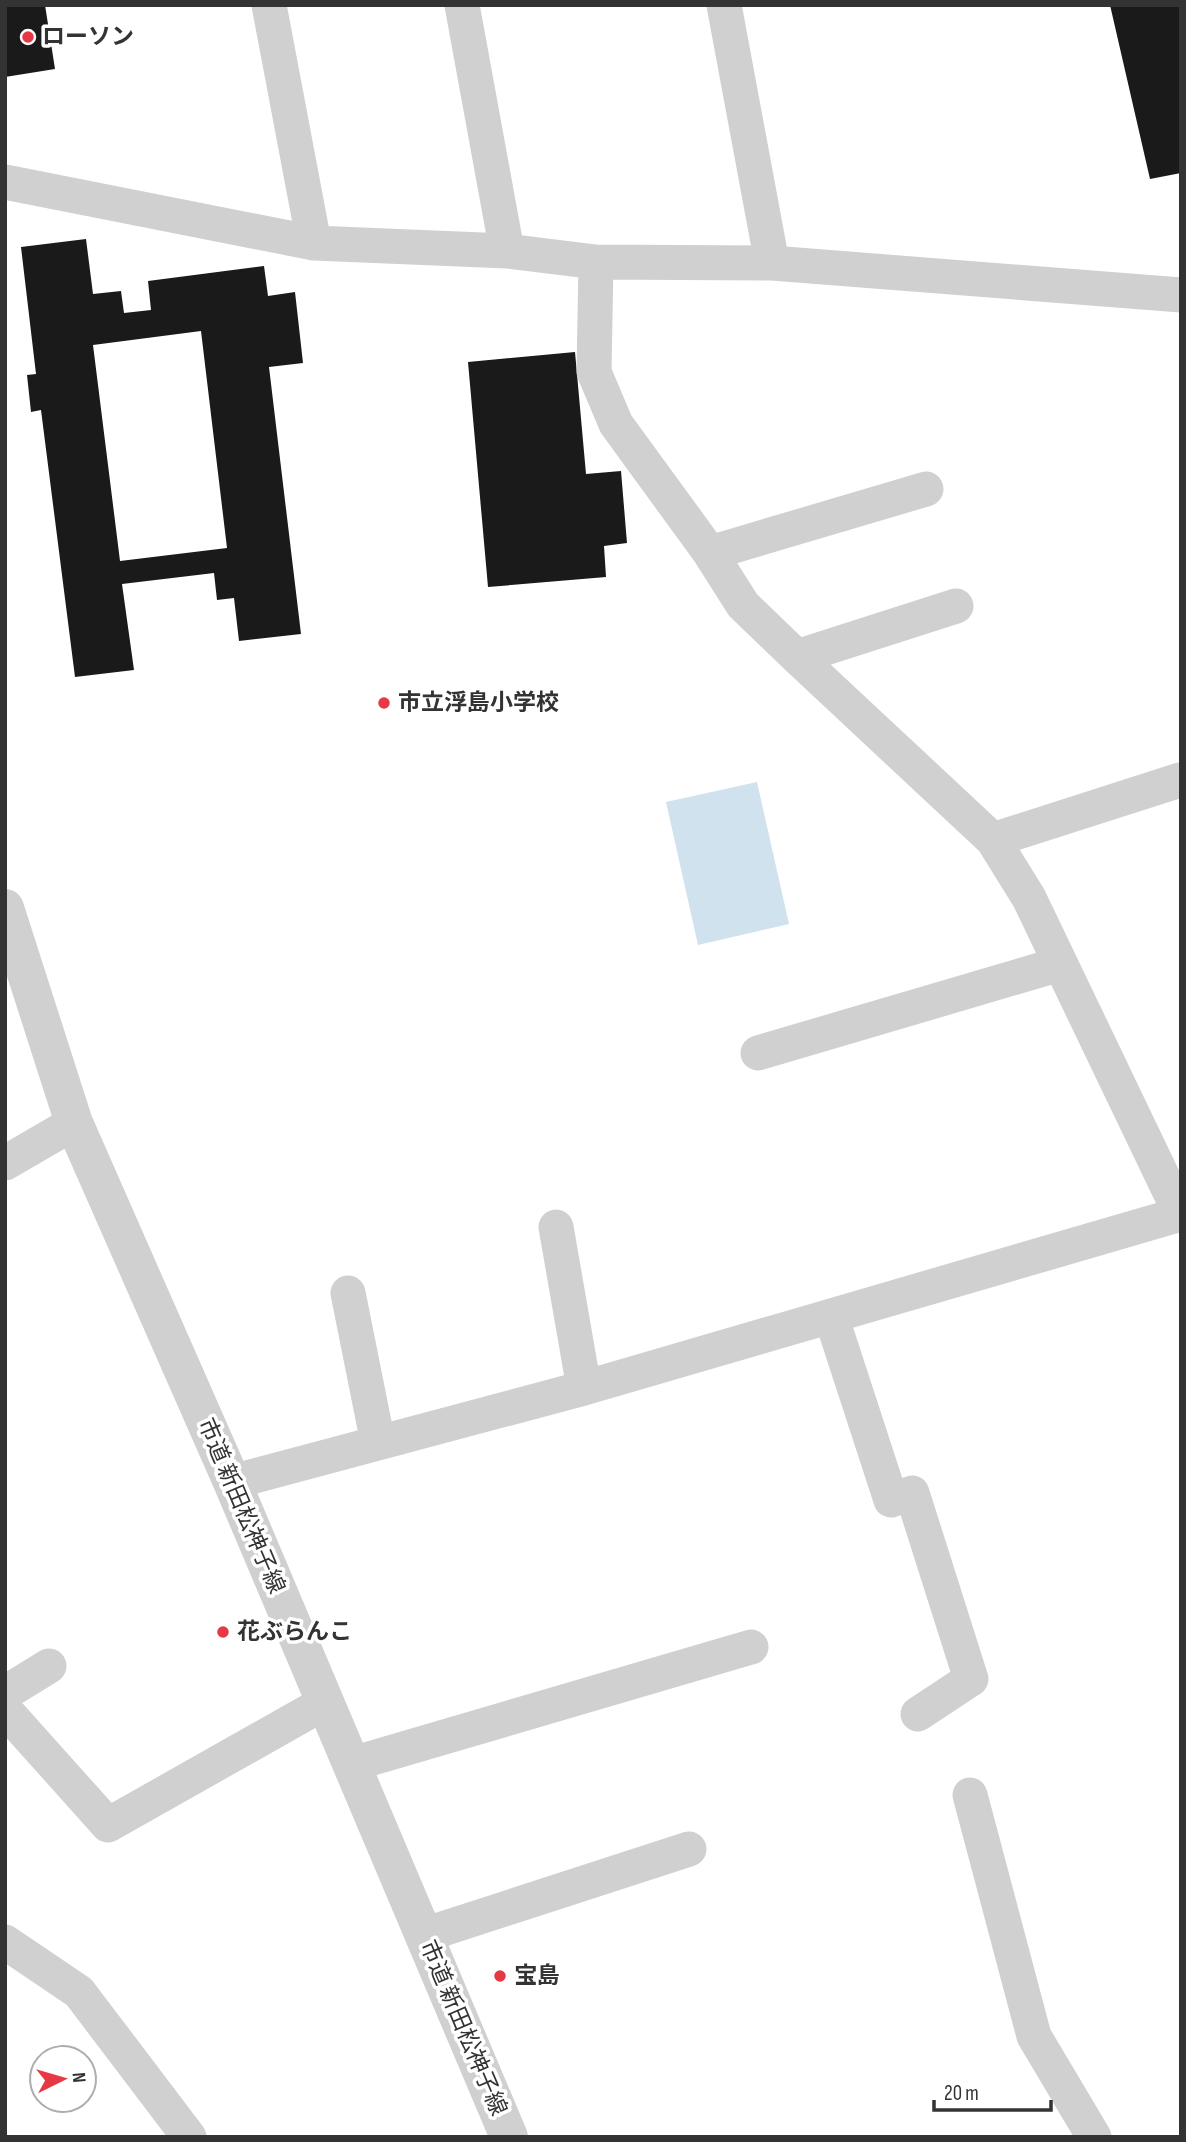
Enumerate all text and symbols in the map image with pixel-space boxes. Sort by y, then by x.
place label: ローソン [42,23,134,51]
marker: ローソン [20,29,36,45]
place label: 市立浮島小学校 [398,689,559,717]
marker: 市立浮島小学校 [376,695,392,711]
street label: 市道 新田松神子線 [191,1414,291,1598]
place label: 花ぶらんこ [237,1618,352,1646]
marker: 花ぶらんこ [215,1624,231,1640]
street label: 市道 新田松神子線 [413,1936,513,2120]
place label: 宝島 [514,1962,560,1990]
marker: 宝島 [492,1968,508,1984]
north arrow [28,2044,98,2114]
scale bar [934,2068,1051,2112]
text: N [67,2072,90,2084]
text: 20 m [944,2081,979,2106]

